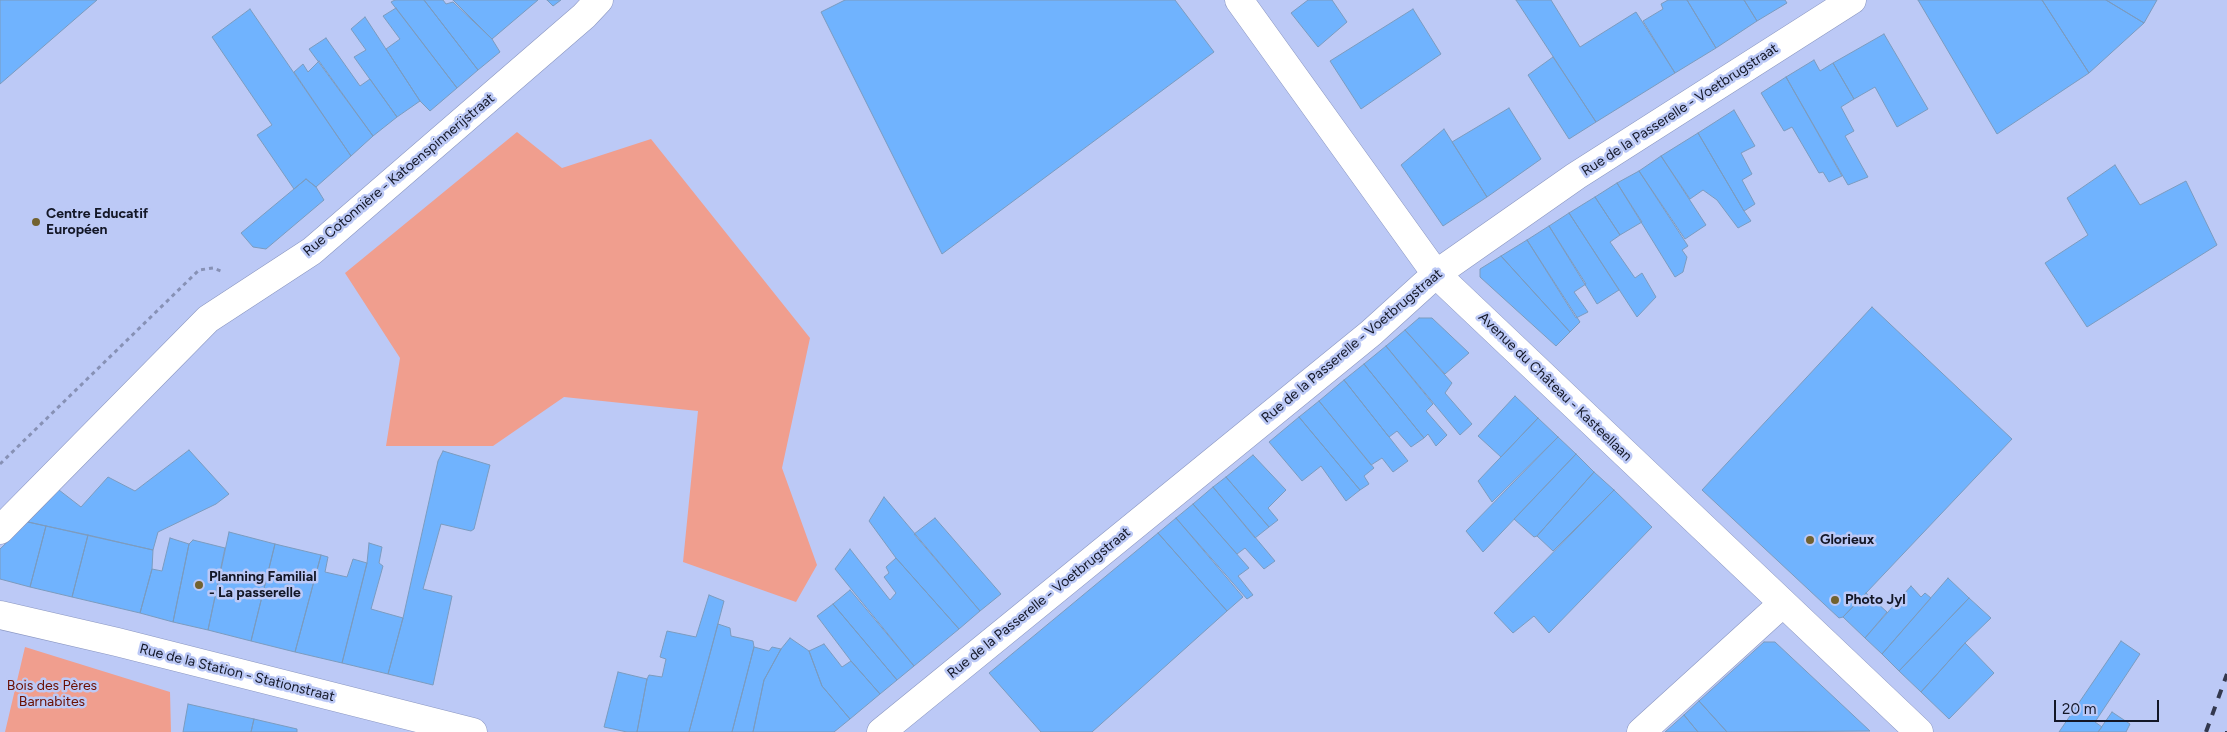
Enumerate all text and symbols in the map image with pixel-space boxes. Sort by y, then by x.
street label: Rue de la Passerelle - Voetbrugstraat [1579,40,1781,180]
street label: Rue Cotonnière - Katoenspinnerijstraat [300,90,498,260]
place label: Centre Educatif Européen [46,206,148,238]
marker: Centre Educatif Européen [30,216,42,228]
street label: Rue de la Passerelle - Voetbrugstraat [1258,265,1446,427]
street label: Avenue du Château - Kasteellaan [1475,309,1635,465]
street label: Rue de la Passerelle - Voetbrugstraat [944,524,1134,682]
place label: Glorieux [1820,532,1874,548]
marker: Glorieux [1804,534,1816,546]
place label: Planning Familial - La passerelle [209,569,317,602]
marker: Planning Familial - La passerelle [193,579,205,591]
place label: Photo Jyl [1845,592,1906,608]
marker: Photo Jyl [1829,594,1841,606]
street label: Rue de la Station - Stationstraat [138,641,336,705]
park label: Bois des Pères Barnabites [7,678,97,710]
scale bar [2057,690,2162,722]
text: 20 m [2062,700,2096,718]

